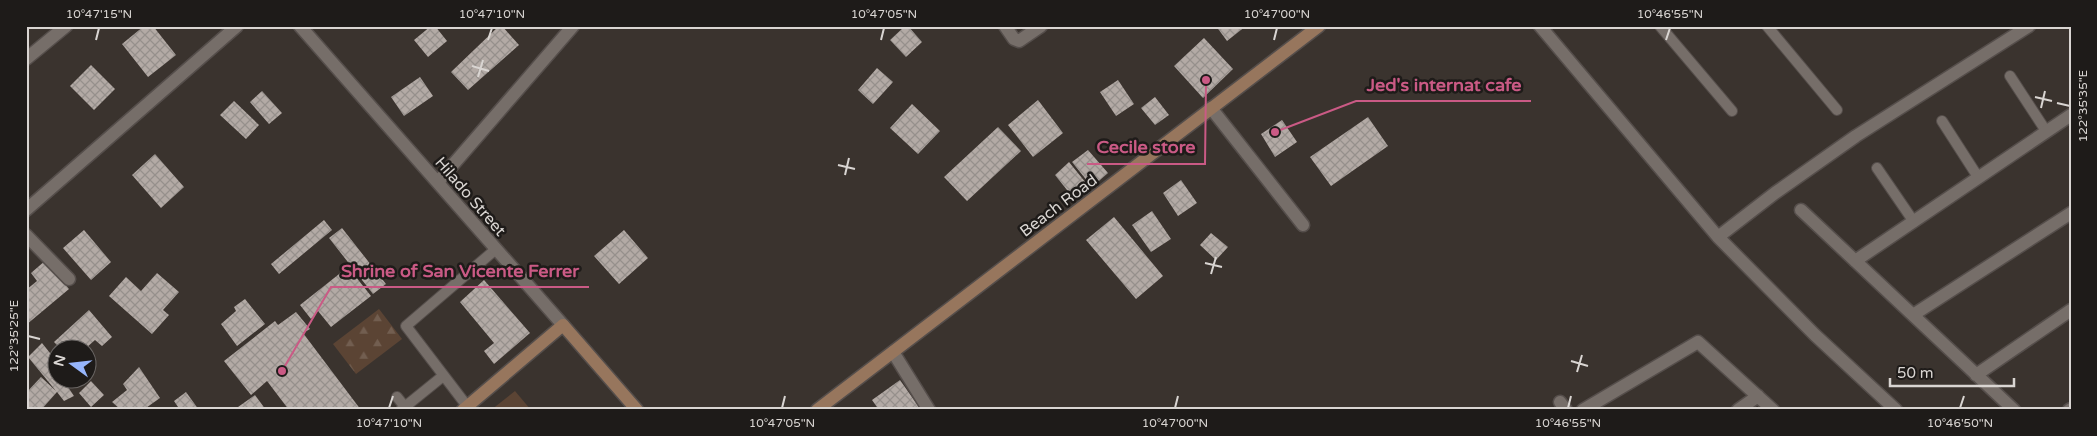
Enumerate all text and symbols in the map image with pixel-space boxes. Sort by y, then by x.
text: 10°47'15"N [66,7,132,21]
text: 10°47'10"N [459,7,525,21]
text: 10°47'05"N [851,7,917,21]
text: 10°47'00"N [1244,7,1310,21]
text: 10°46'55"N [1637,7,1703,21]
callout: Jed's internat cafe [1356,68,1531,101]
text: 122°35'35"E [2076,69,2090,142]
text: Jed's internat cafe [1366,74,1521,96]
callout: Cecile store [1087,131,1205,164]
text: Cecile store [1097,136,1195,158]
street label: Hilado Street [430,153,510,240]
street label: Beach Road [1016,170,1101,241]
callout: Shrine of San Vicente Ferrer [331,254,589,287]
text: Shrine of San Vicente Ferrer [341,260,580,282]
text: 122°35'25"E [7,299,21,372]
north arrow [48,338,98,388]
text: N [50,353,70,368]
scale bar [1890,356,2013,388]
text: 50 m [1897,364,1934,382]
text: 10°47'10"N [356,416,422,430]
text: 10°47'05"N [749,416,815,430]
text: 10°47'00"N [1142,416,1208,430]
text: 10°46'55"N [1535,416,1601,430]
text: 10°46'50"N [1927,416,1993,430]

